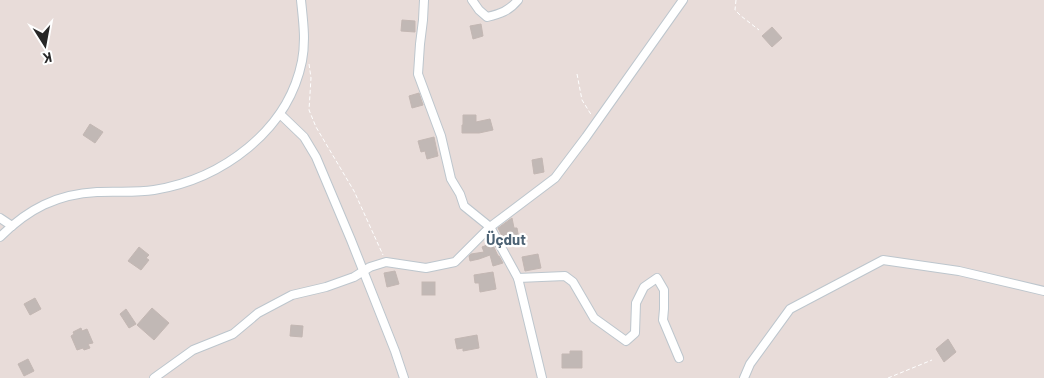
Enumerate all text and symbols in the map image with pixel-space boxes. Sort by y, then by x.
north arrow [20,20,70,70]
text: K [41,49,54,67]
district label: Üçdut [486,230,526,248]

